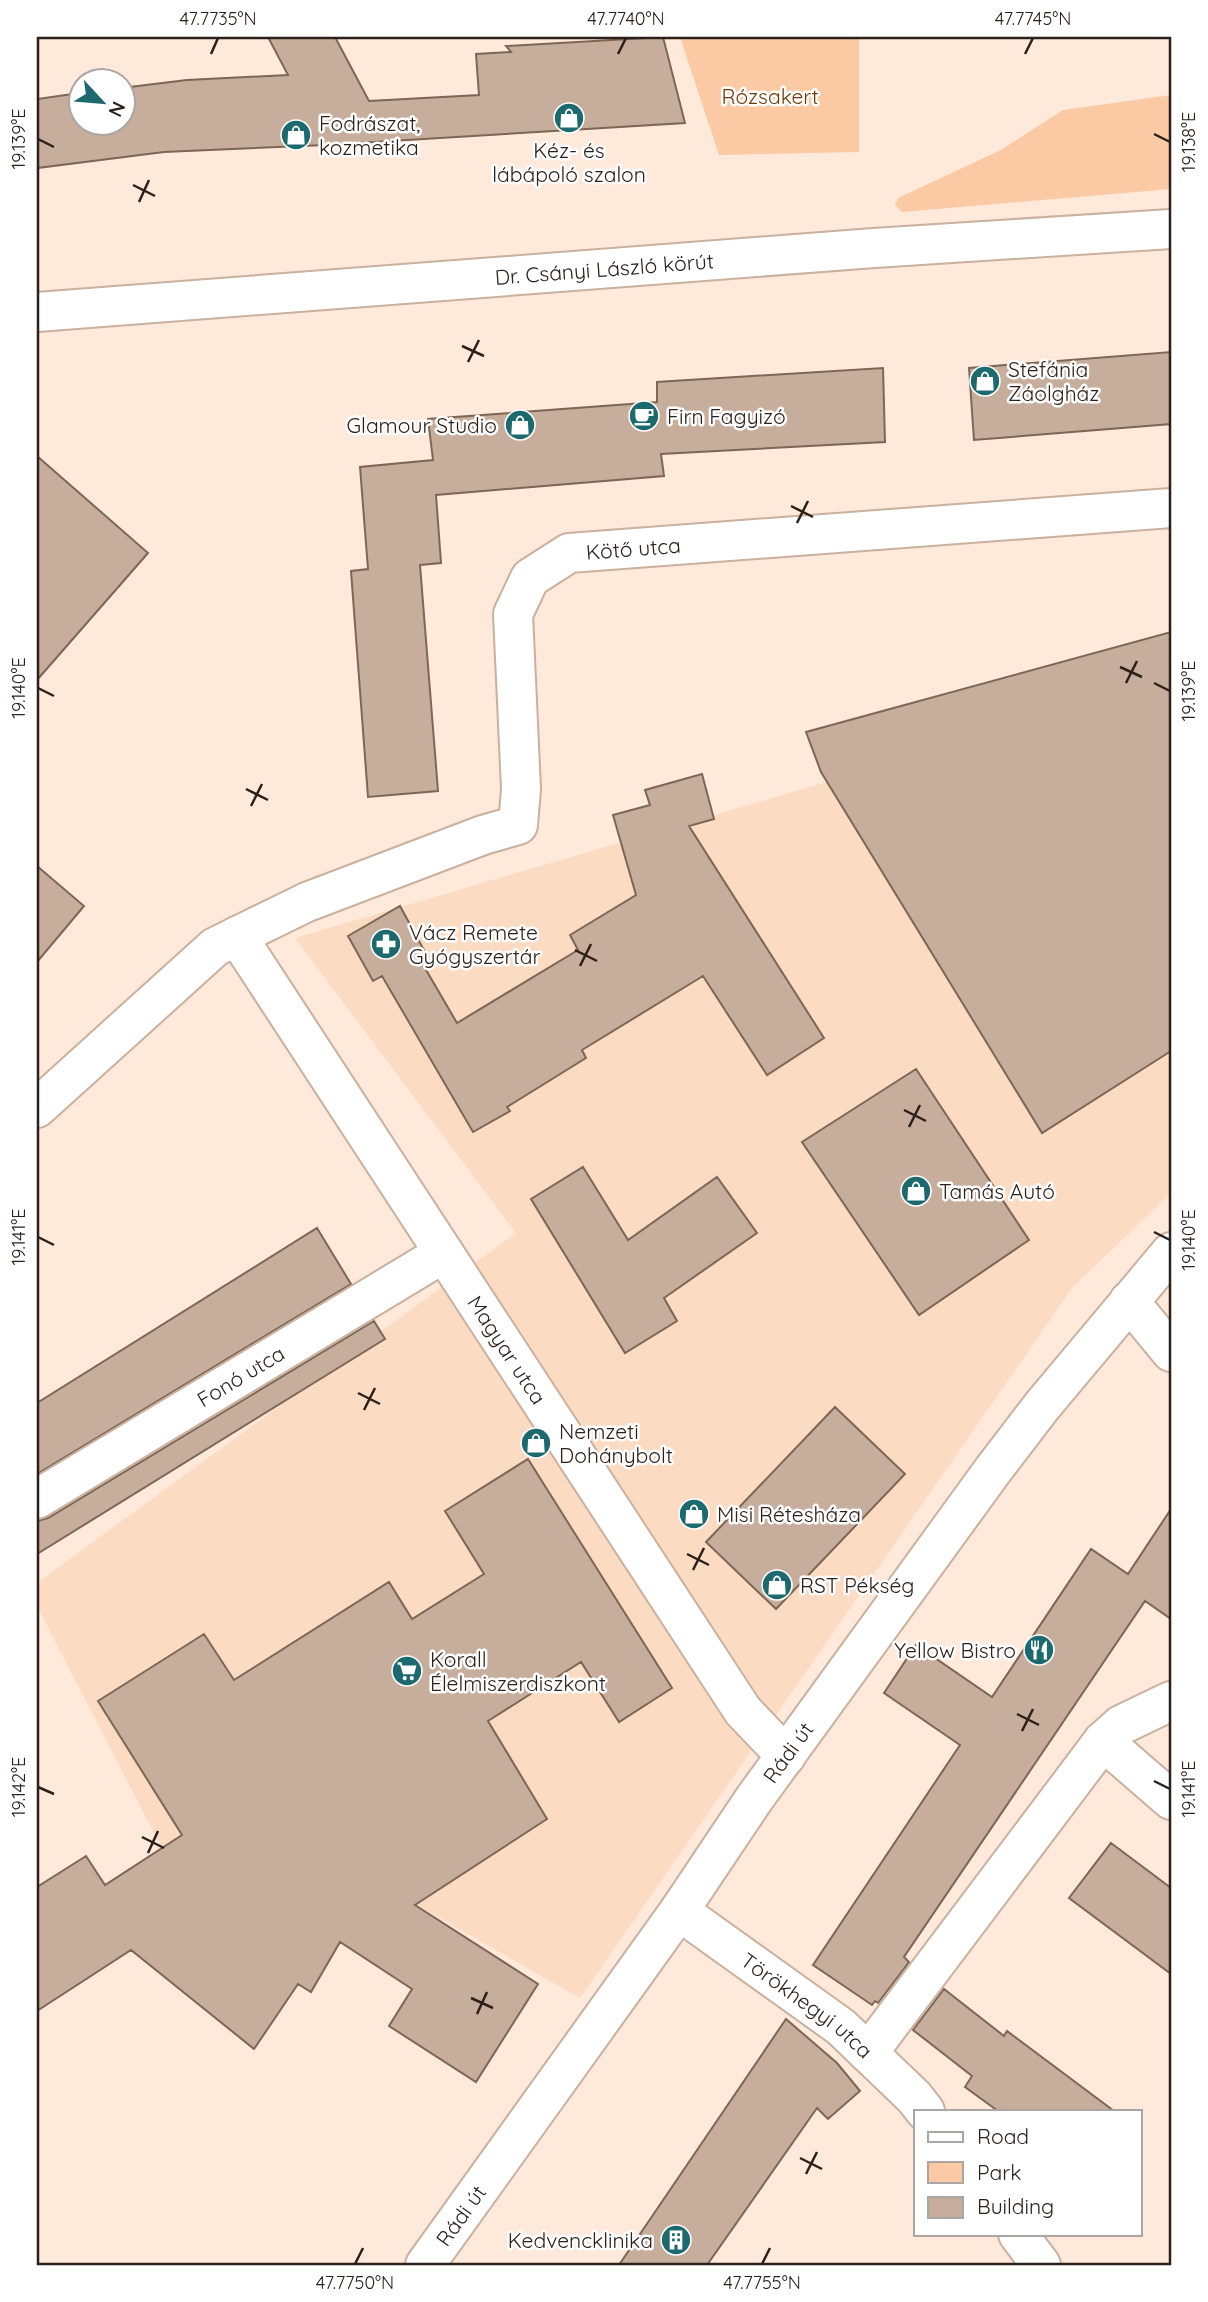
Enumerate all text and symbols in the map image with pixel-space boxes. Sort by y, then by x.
text: 47.7735°N [179,7,257,30]
text: 47.7740°N [587,7,665,30]
text: 47.7745°N [995,7,1071,30]
north arrow [66,66,136,136]
park label: Rózsakert [721,83,819,109]
text: N [103,98,131,121]
shop icon: Kéz- és lábápoló szalon [552,101,586,135]
text: 19.139°E [7,109,30,169]
place label: Fodrászat, kozmetika [319,110,420,160]
text: 19.138°E [1177,112,1200,172]
shop icon: Fodrászat, kozmetika [279,118,313,152]
place label: Kéz- és lábápoló szalon [492,137,646,187]
street label: Dr. Csányi László körút [494,247,715,290]
place label: Stefánia Záolgház [1008,356,1099,406]
shop icon: Stefánia Záolgház [968,364,1002,398]
cafe icon: Firn Fagyizó [627,399,661,433]
place label: Firn Fagyizó [667,403,786,429]
shop icon: Glamour Studio [503,408,537,442]
place label: Glamour Studio [346,412,497,438]
street label: Kötő utca [585,532,682,565]
text: 19.140°E [7,657,30,719]
text: 19.139°E [1177,661,1200,721]
place label: Vácz Remete Gyógyszertár [409,919,541,969]
pharmacy icon: Vácz Remete Gyógyszertár [369,927,403,961]
shop icon: Tamás Autó [899,1174,933,1208]
place label: Tamás Autó [939,1178,1055,1204]
text: 19.141°E [7,1208,30,1266]
text: 19.140°E [1177,1209,1200,1271]
street label: Magyar utca [462,1290,552,1409]
street label: Fonó utca [192,1340,289,1412]
place label: Nemzeti Dohánybolt [559,1418,673,1468]
shop icon: Nemzeti Dohánybolt [519,1426,553,1460]
shop icon: Misi Rétesháza [677,1497,711,1531]
place label: Misi Rétesháza [717,1501,861,1527]
shop icon: RST Pékség [760,1568,794,1602]
place label: RST Pékség [800,1572,914,1598]
restaurant icon: Yellow Bistro [1022,1633,1056,1667]
place label: Yellow Bistro [894,1637,1016,1663]
place label: Korall Élelmiszerdiszkont [430,1646,606,1696]
supermarket icon: Korall Élelmiszerdiszkont [390,1654,424,1688]
street label: Rádi út [757,1717,819,1788]
text: 19.142°E [7,1757,30,1817]
text: 19.141°E [1177,1760,1200,1818]
street label: Törökhegyi utca [736,1947,878,2064]
legend [914,2110,1142,2236]
text: Road [977,2123,1029,2149]
text: Park [977,2159,1021,2185]
street label: Rádi út [430,2180,491,2251]
text: Building [977,2193,1054,2219]
building icon: Kedvencklinika [659,2223,693,2257]
place label: Kedvencklinika [508,2227,653,2253]
text: 47.7750°N [316,2271,394,2294]
text: 47.7755°N [723,2271,801,2294]

